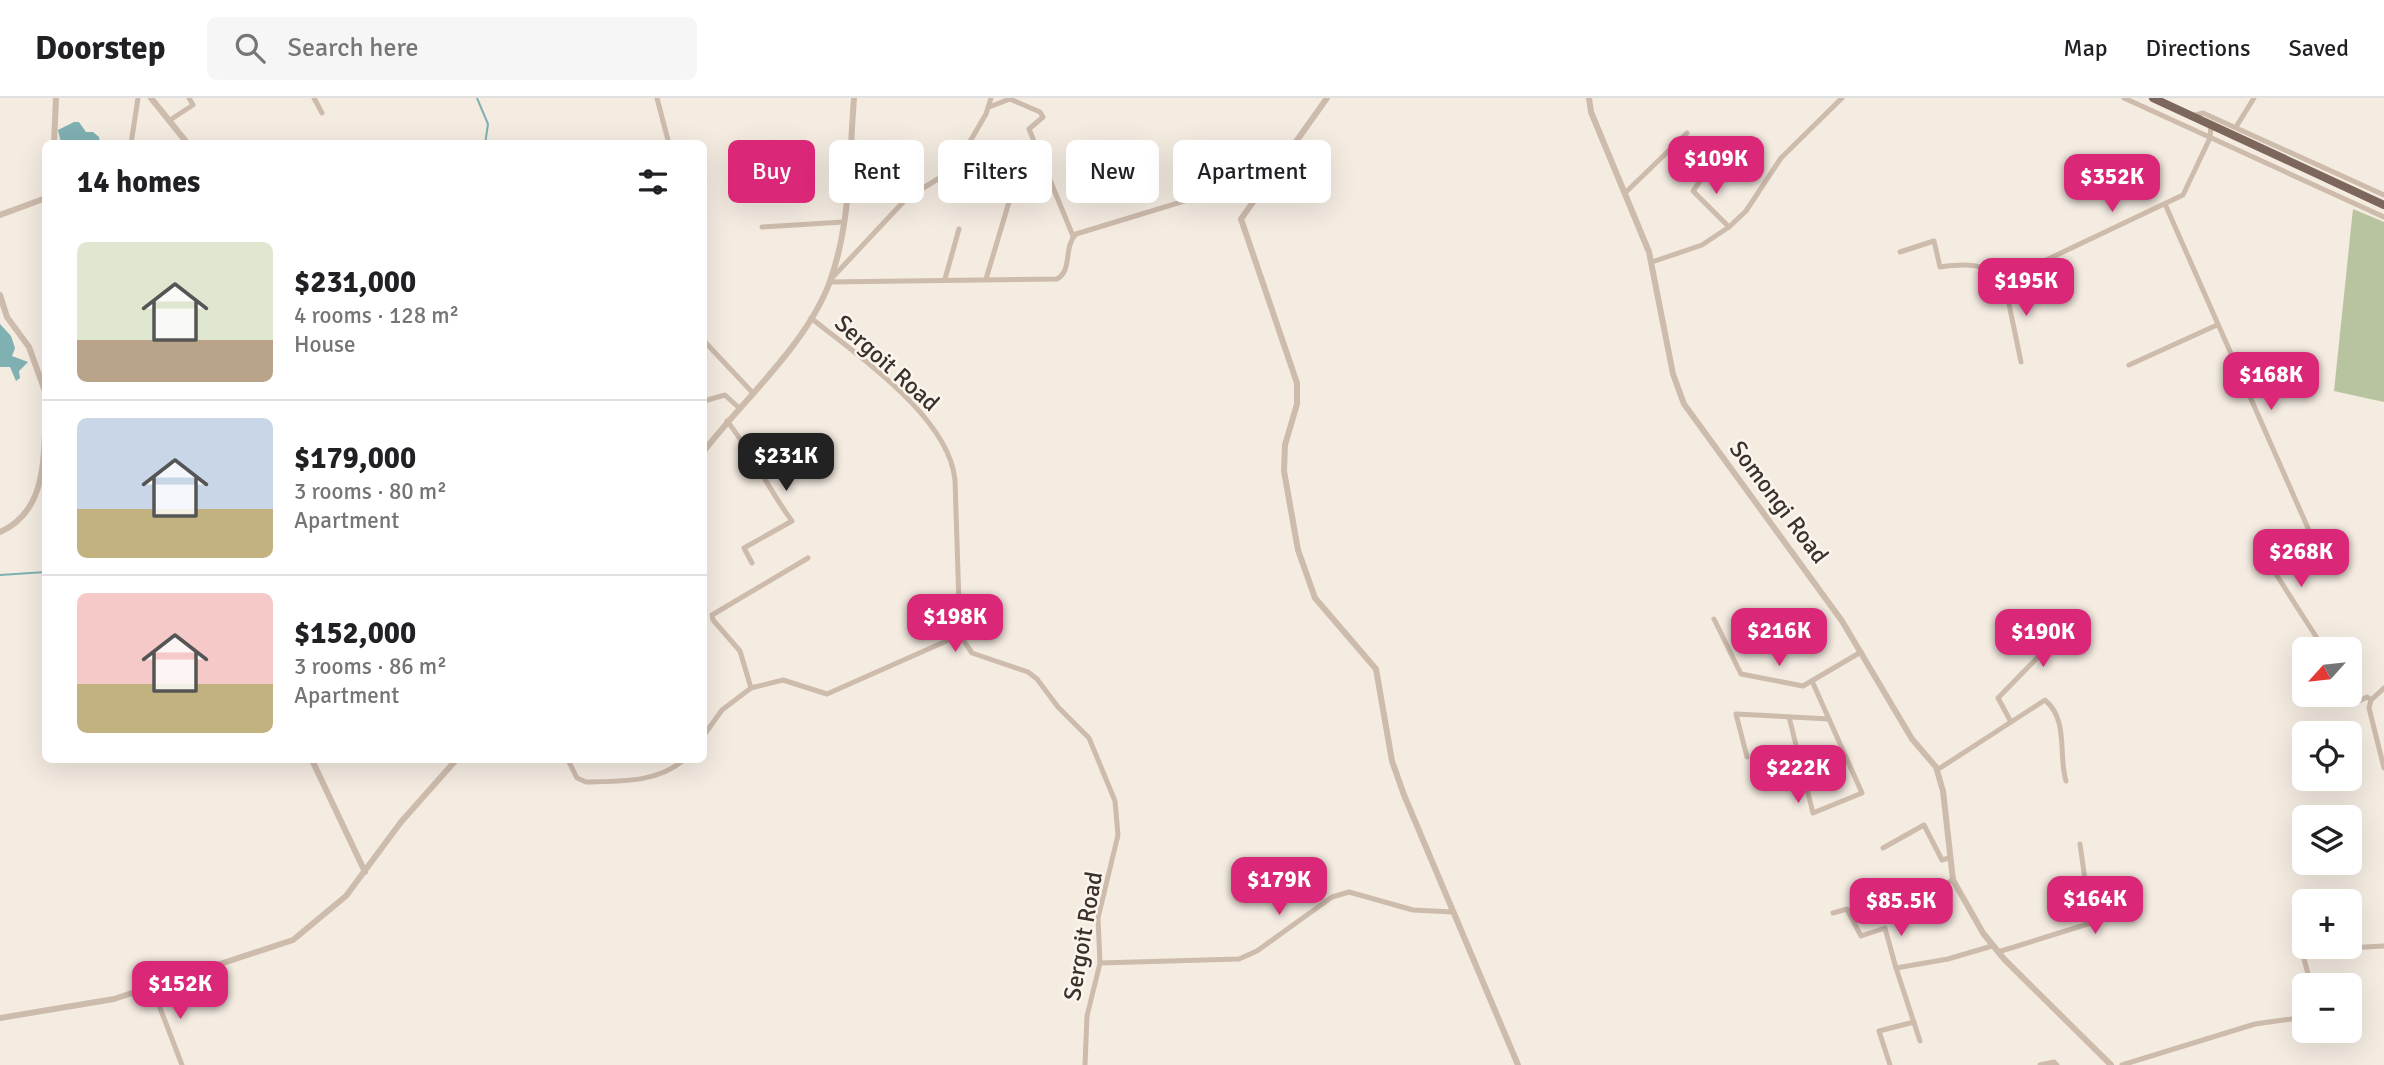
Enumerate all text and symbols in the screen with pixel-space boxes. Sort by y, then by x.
search box [207,17,697,80]
text: Doorstep [35,28,165,69]
icon: search [231,29,269,67]
text: Search here [287,32,419,64]
text: Map [2063,33,2108,63]
text: Directions [2146,33,2251,63]
text: Saved [2289,33,2349,63]
pin: $109K [1667,136,1765,196]
chip: Buy [728,140,815,203]
chip: Rent [829,140,924,203]
chip: Filters [938,140,1052,203]
chip: New [1066,140,1159,203]
chip: Apartment [1173,140,1331,203]
text: $109K [1684,144,1748,173]
pin: $352K [2063,155,2161,214]
text: $352K [2080,162,2144,191]
icon: filters [634,163,672,201]
text: 14 homes [77,164,200,201]
pin: $195K [1977,258,2075,318]
text: $231,000 [294,264,416,301]
text: $195K [1994,266,2058,295]
icon: home [133,270,217,354]
text: 4 rooms · 128 m² [294,301,459,330]
street label: Sergoit Road [828,308,946,418]
text: House [294,330,356,359]
pin: $168K [2222,352,2320,412]
text: $168K [2239,360,2303,389]
pin: $231K [737,434,835,493]
street label: Somongi Road [1723,435,1835,569]
text: $179,000 [294,440,416,477]
text: $231K [754,441,818,470]
icon: home [133,446,217,530]
text: 3 rooms · 80 m² [294,477,447,506]
text: Apartment [294,506,399,535]
pin: $268K [2252,530,2350,589]
text: $268K [2269,537,2333,566]
pin: $198K [906,594,1004,654]
text: $198K [923,602,987,631]
pin: $216K [1730,608,1828,668]
pin: $190K [1994,610,2092,669]
text: $152,000 [294,615,416,652]
text: $216K [1747,616,1811,645]
text: $190K [2011,617,2075,646]
icon: home [133,621,217,705]
north arrow [2292,637,2362,707]
map controls [2292,637,2362,1043]
text: 3 rooms · 86 m² [294,652,447,681]
text: Apartment [294,681,399,710]
button: locate [2292,721,2362,791]
pin: $222K [1749,746,1847,805]
text: $222K [1766,753,1830,782]
button: layers [2292,805,2362,875]
pin: $179K [1230,858,1328,917]
text: $179K [1247,865,1311,894]
street label: Sergoit Road [1057,869,1109,1003]
pin: $164K [2046,876,2144,936]
pin: $85.5K [1844,878,1958,938]
text: $164K [2063,884,2127,913]
text: $85.5K [1866,886,1936,915]
button: + [2292,889,2362,959]
pin: $152K [131,962,229,1021]
text: $152K [148,969,212,998]
button: − [2292,973,2362,1043]

